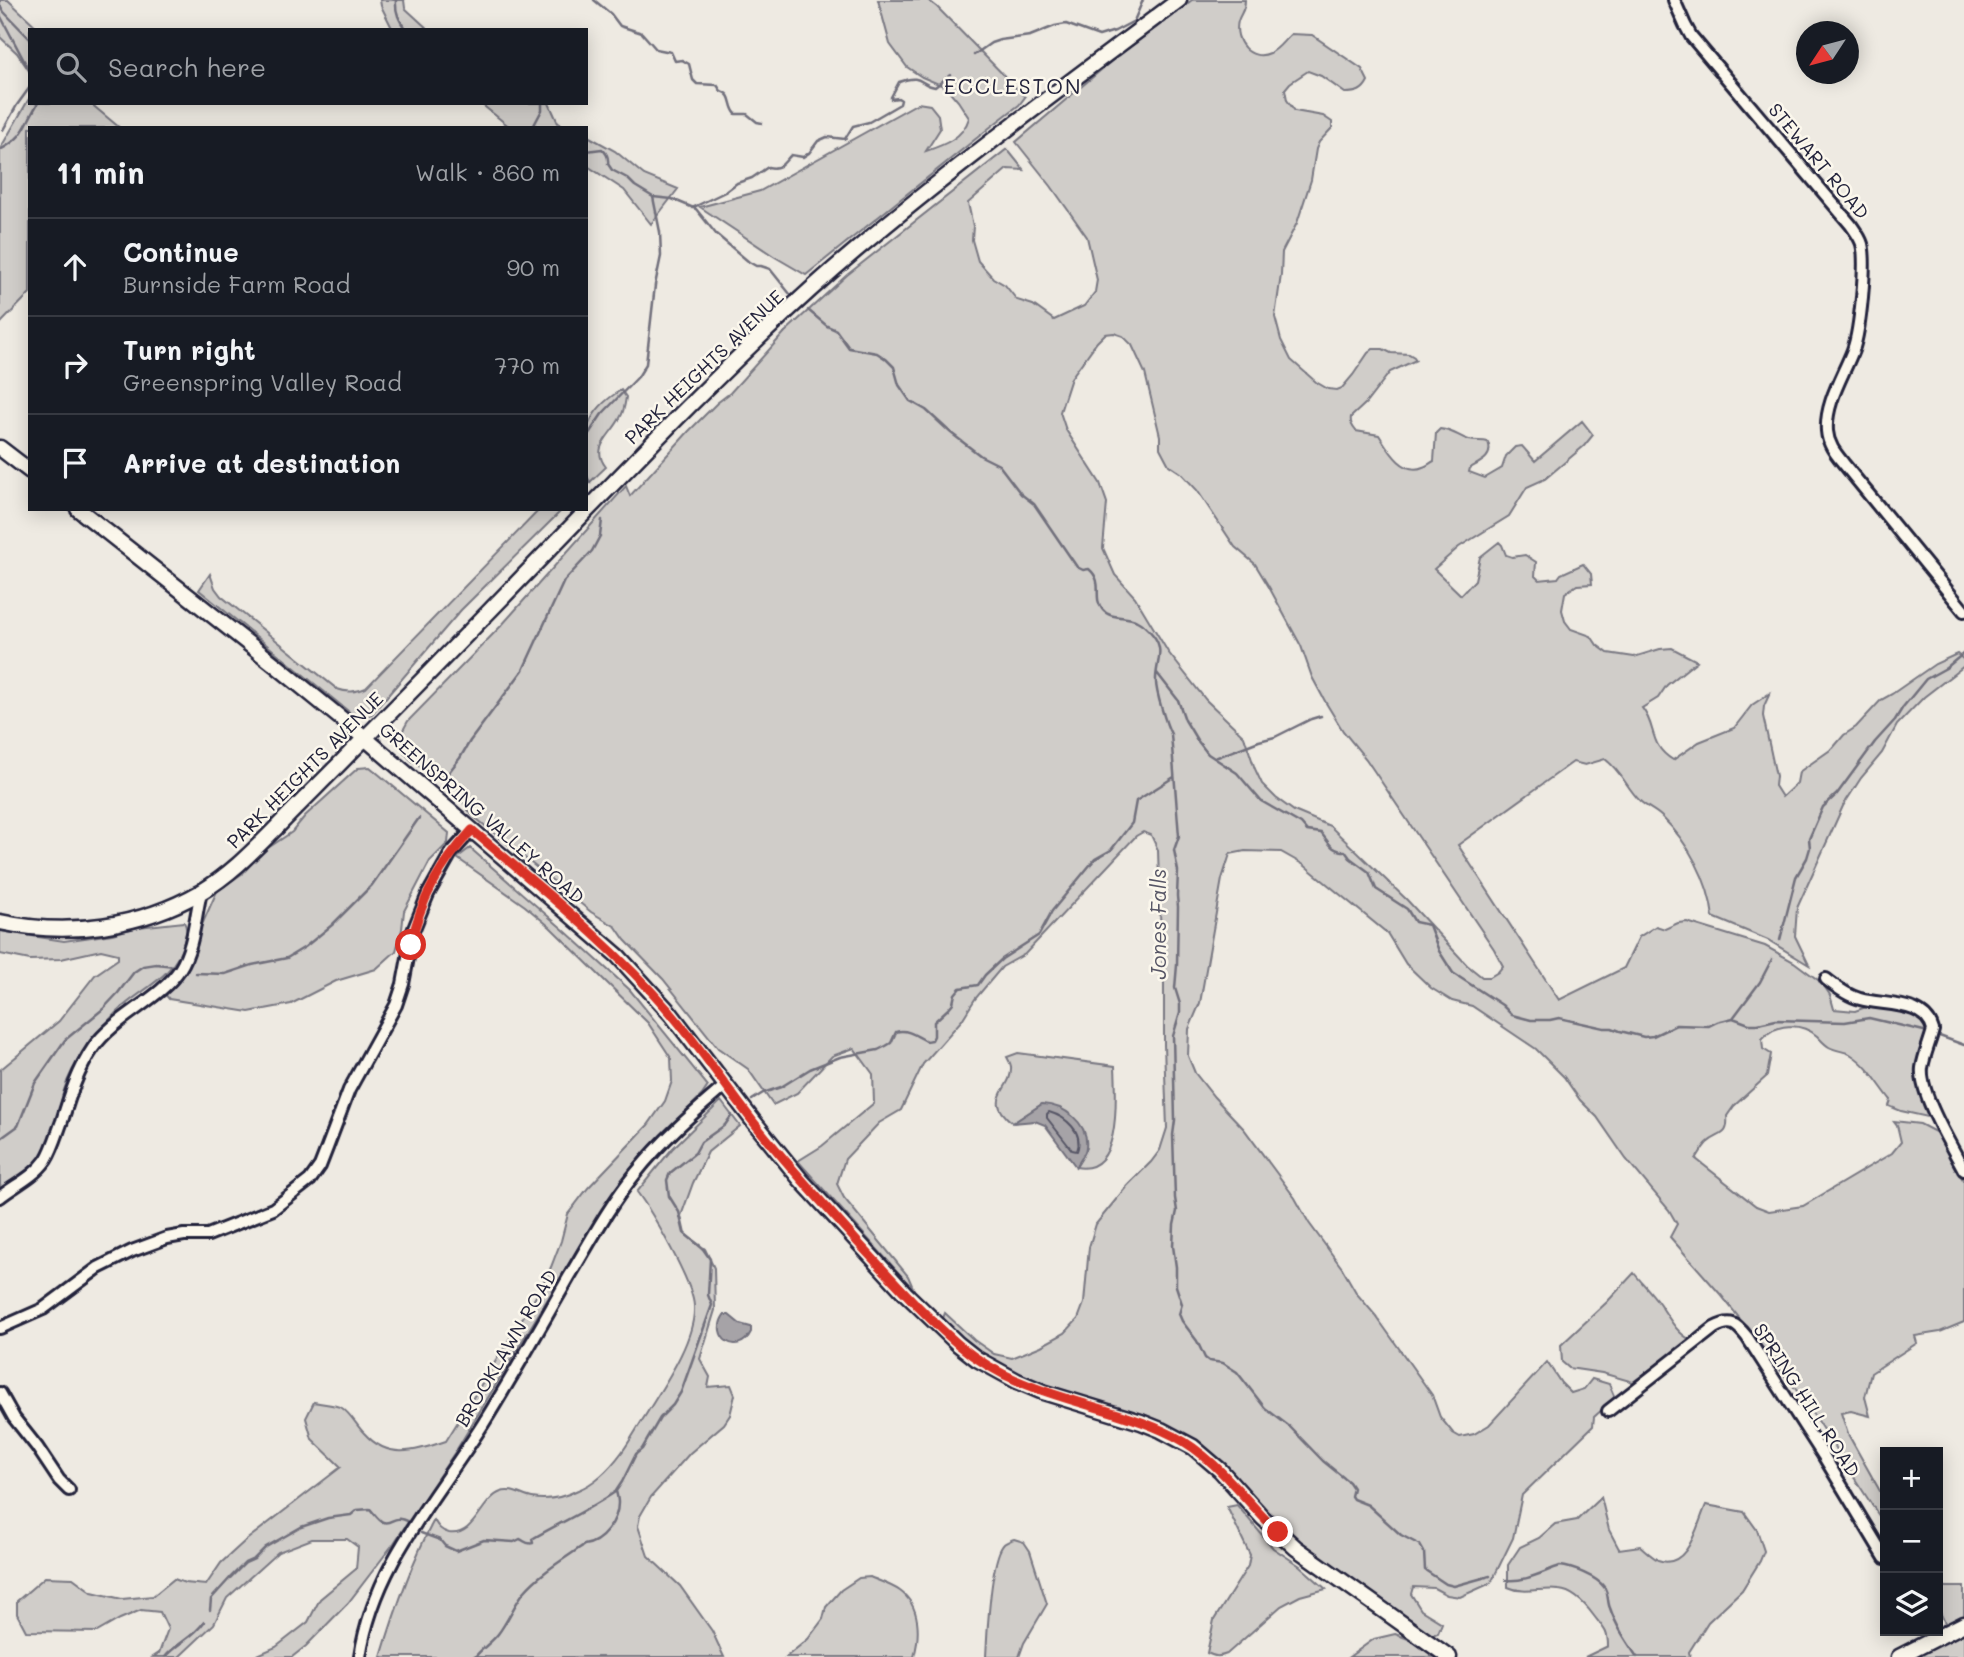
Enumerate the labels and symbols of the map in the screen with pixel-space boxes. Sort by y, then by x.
north arrow [1796,21,1859,84]
district label: ECCLESTON [944,72,1082,99]
street label: STEWART ROAD [1763,97,1875,224]
street label: PARK HEIGHTS AVENUE [619,284,789,449]
street label: PARK HEIGHTS AVENUE [221,686,388,853]
street label: GREENSPRING VALLEY ROAD [374,716,590,909]
water label: Jones Falls [1144,868,1171,980]
route start [395,929,426,960]
street label: BROOKLAWN ROAD [449,1265,562,1431]
street label: SPRING HILL ROAD [1748,1318,1866,1481]
route end [1262,1516,1293,1547]

